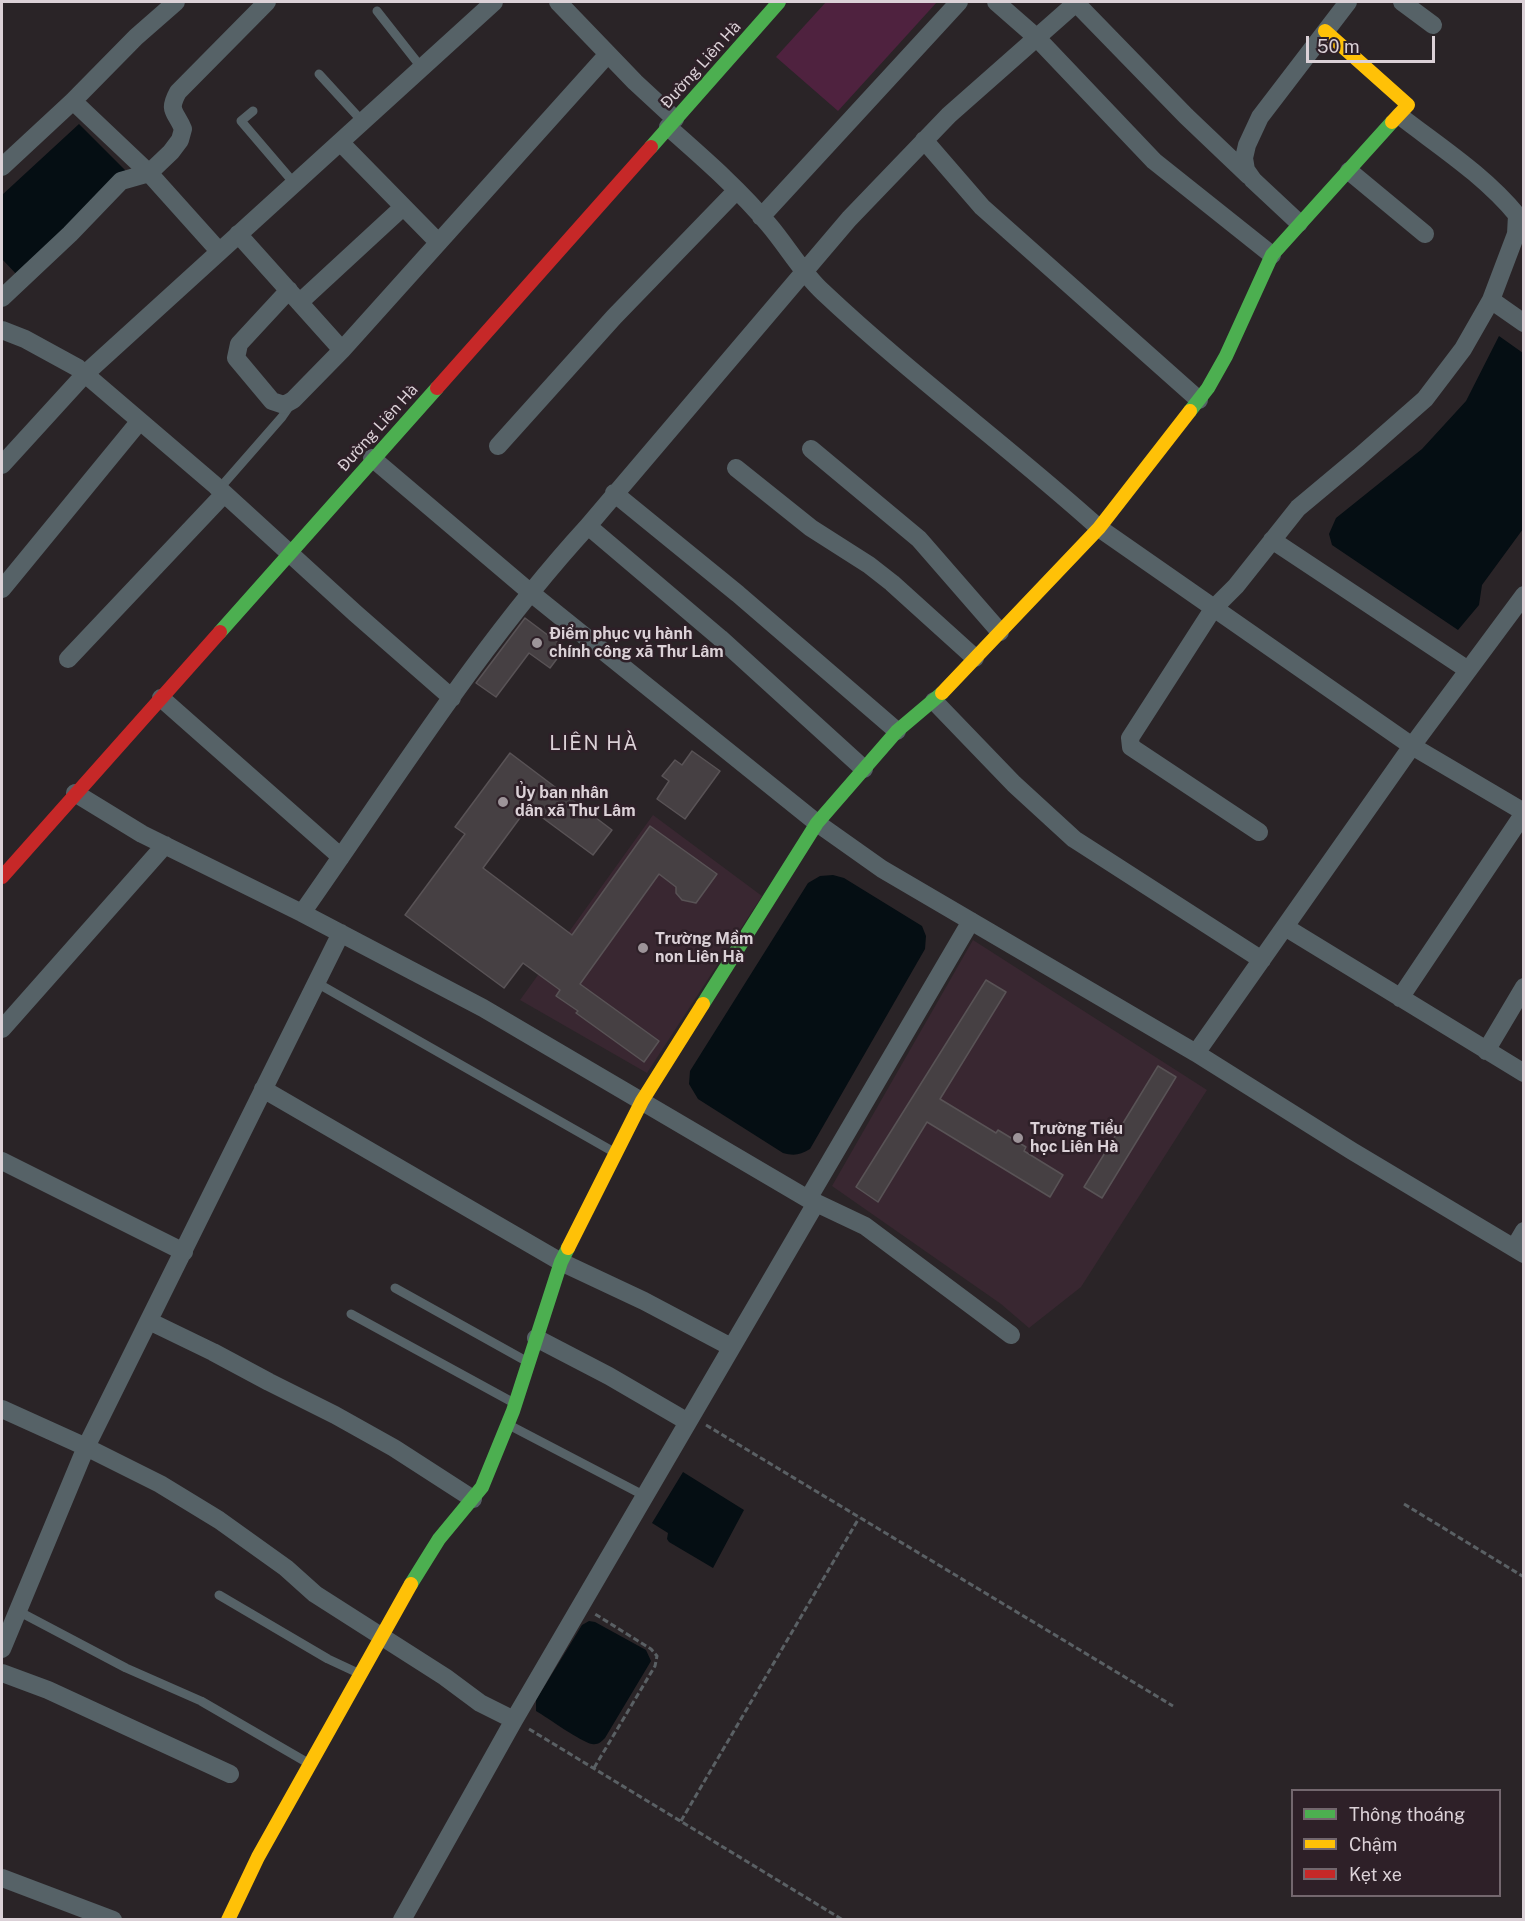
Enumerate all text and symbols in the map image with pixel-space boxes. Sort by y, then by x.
street label: Đường Liên Hà [657,18,745,112]
scale bar [1309,24,1438,62]
text: 50 m [1317,36,1360,57]
street label: Đường Liên Hà [334,381,422,475]
place label: Điểm phục vụ hành chính công xã Thư Lâm [549,624,724,662]
marker: Điểm phục vụ hành chính công xã Thư Lâm [530,636,544,650]
district label: LIÊN HÀ [549,732,639,756]
place label: Ủy ban nhân dân xã Thư Lâm [515,783,635,821]
marker: Ủy ban nhân dân xã Thư Lâm [496,795,510,809]
place label: Trường Mầm non Liên Hà [655,929,753,967]
marker: Trường Mầm non Liên Hà [636,941,650,955]
place label: Trường Tiểu học Liên Hà [1030,1119,1123,1157]
marker: Trường Tiểu học Liên Hà [1011,1131,1025,1145]
legend [1291,1789,1501,1897]
text: Thông thoáng [1349,1804,1465,1825]
text: Chậm [1349,1834,1397,1855]
text: Kẹt xe [1349,1864,1402,1885]

